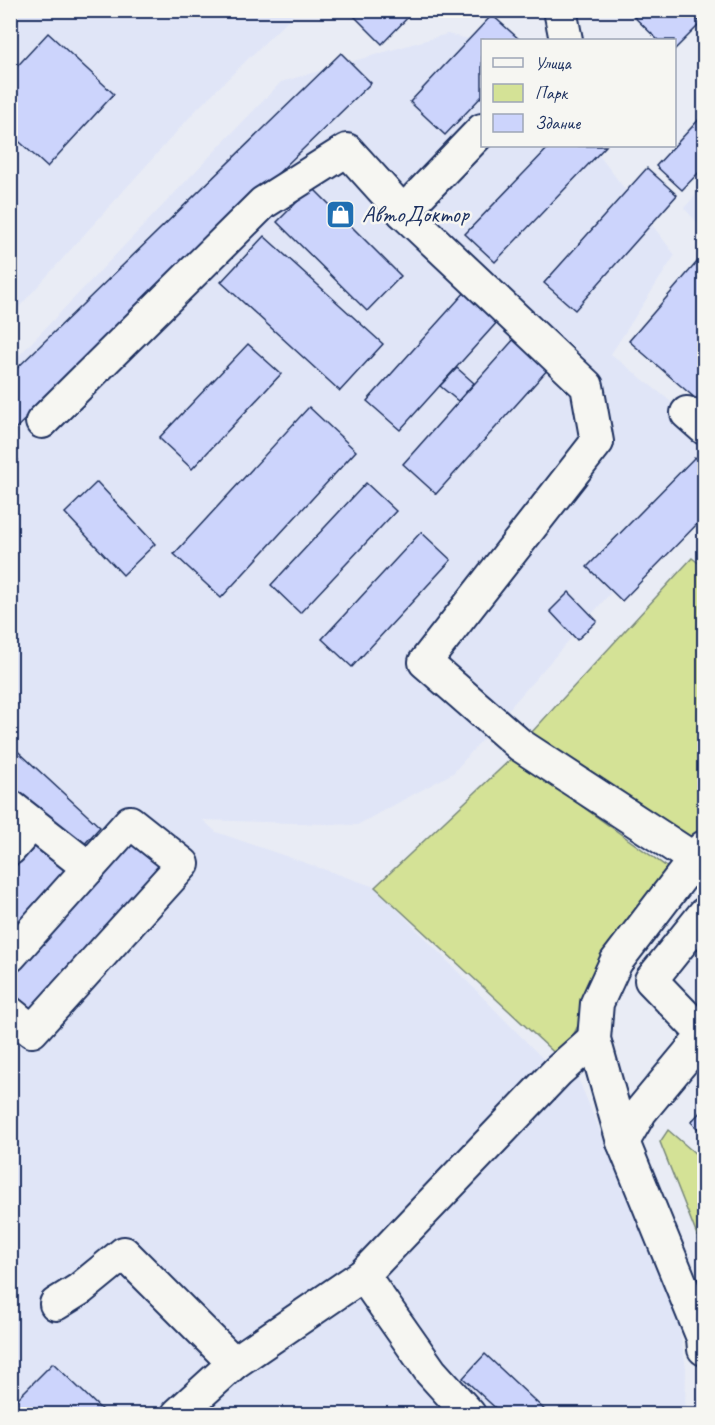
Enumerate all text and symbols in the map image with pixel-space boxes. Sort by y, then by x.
legend [481,39,676,147]
text: Улица [535,52,572,74]
text: Парк [535,82,569,104]
text: Здание [535,112,581,134]
shop icon: АвтоДоктор [325,198,357,230]
place label: АвтоДоктор [362,199,471,229]

